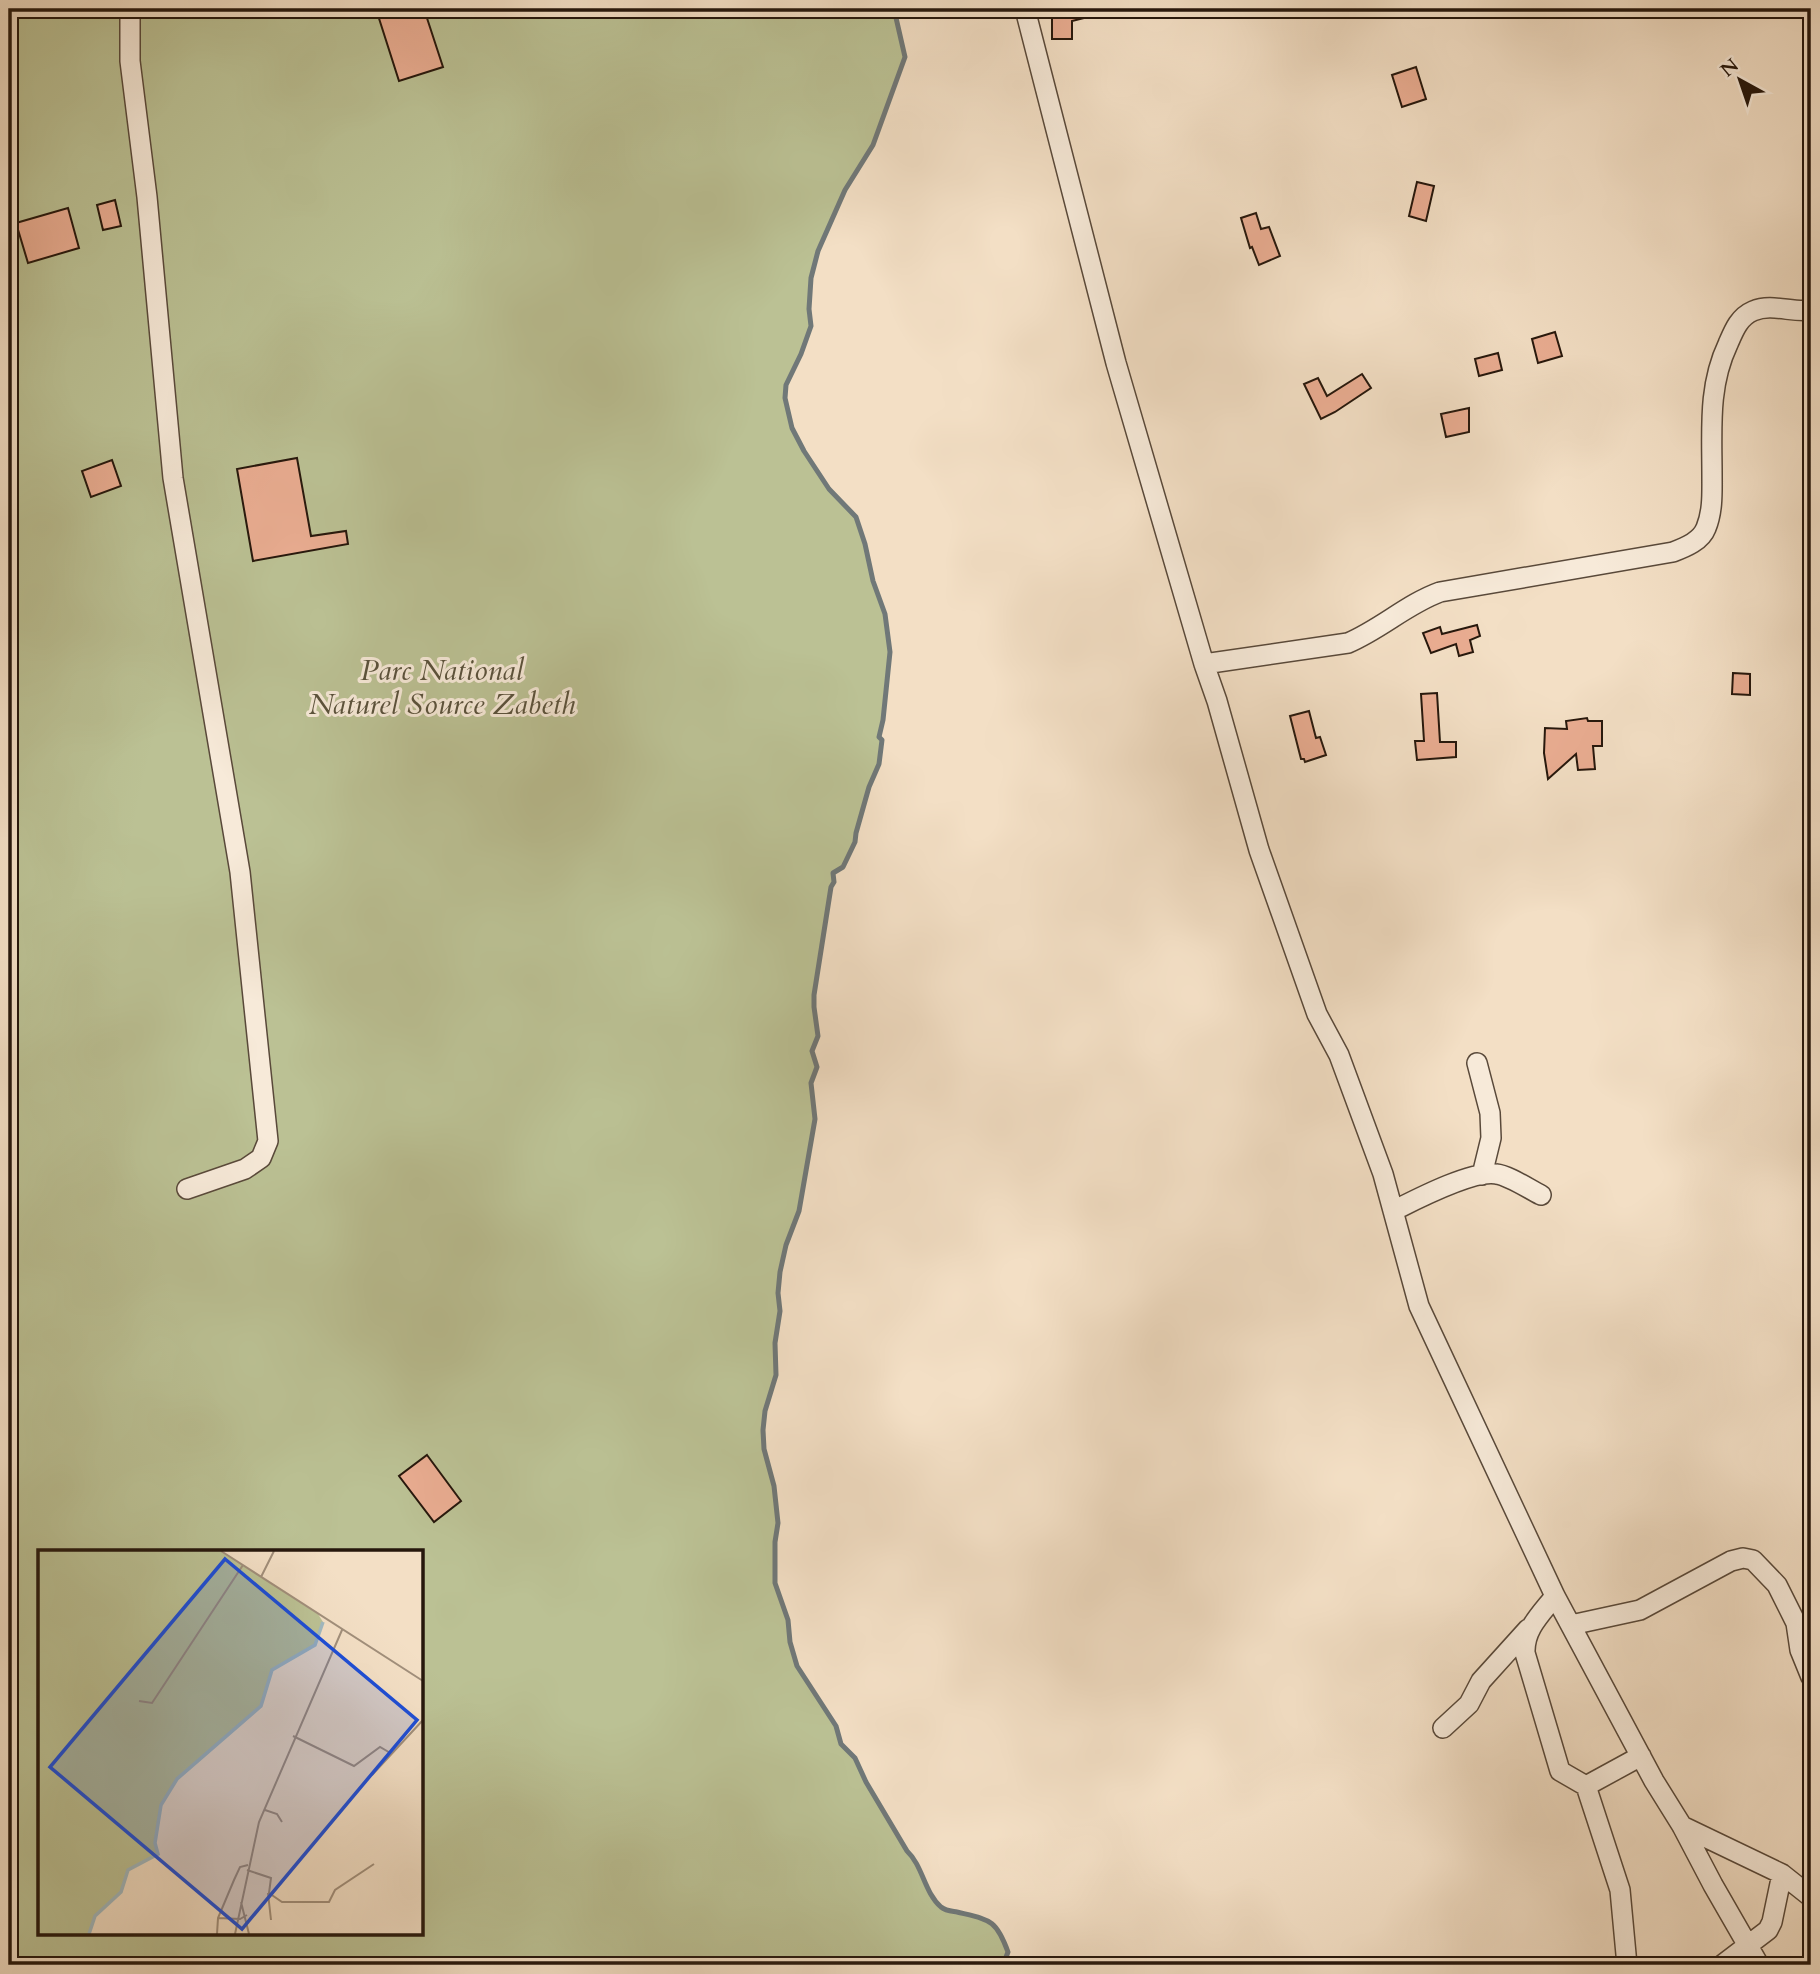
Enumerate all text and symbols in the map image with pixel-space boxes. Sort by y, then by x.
north arrow [1704,46,1774,116]
text: N [1715,52,1745,83]
park label: Parc National Naturel Source Zabeth [309,650,576,725]
inset map [38,1550,424,1936]

